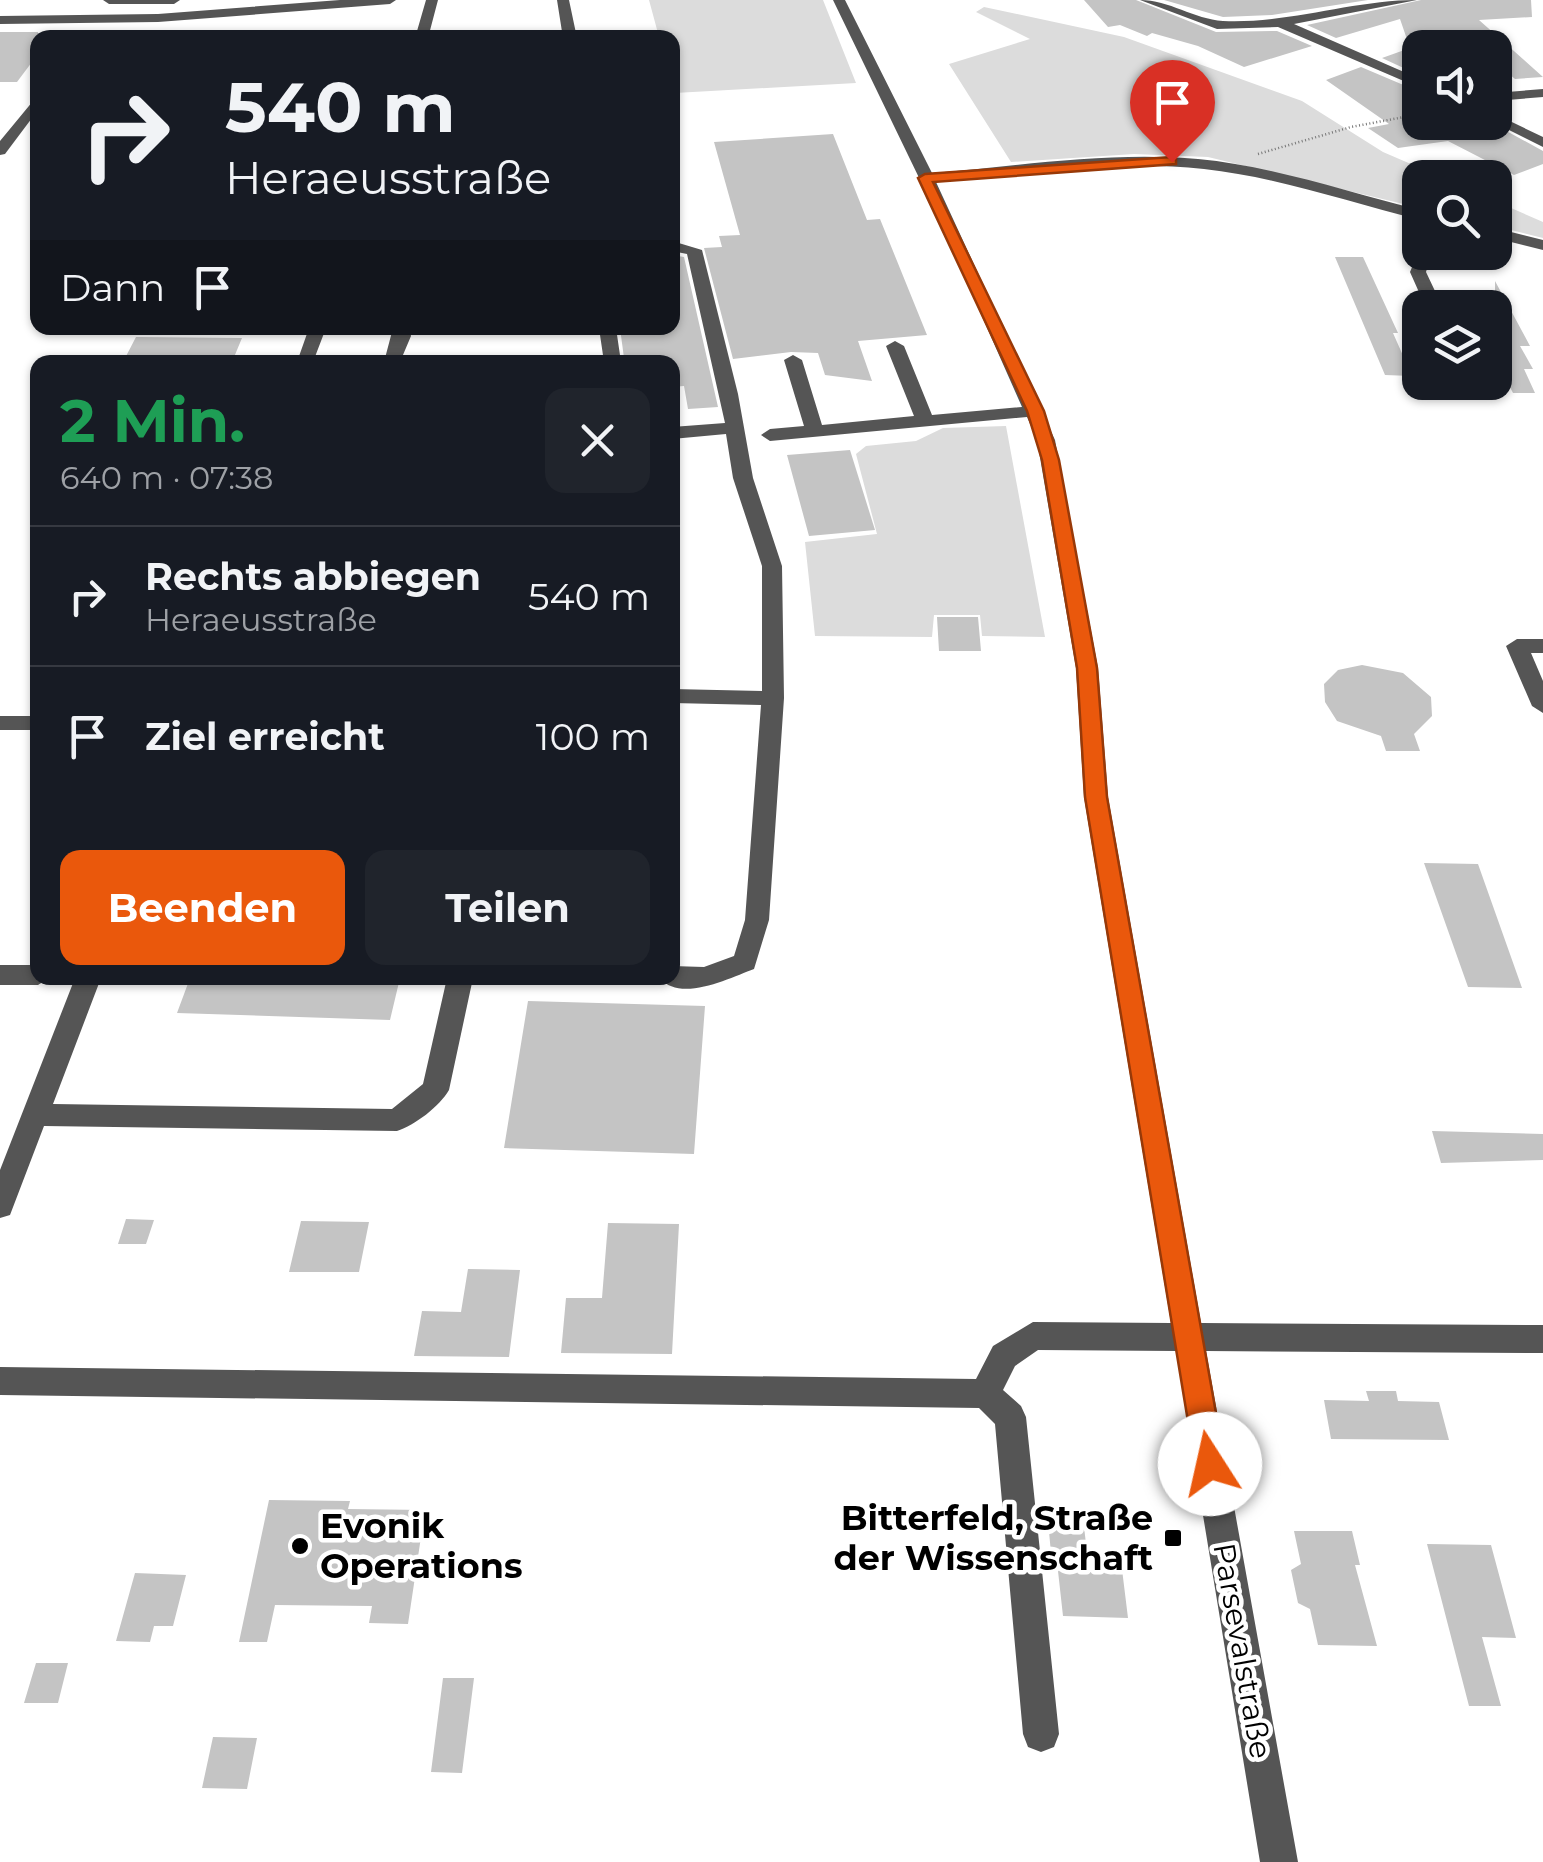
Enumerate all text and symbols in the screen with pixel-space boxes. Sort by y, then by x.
map controls [1402,30,1512,400]
button: sound [1402,30,1512,140]
pin [1130,60,1215,163]
text: 540 m [225,64,456,150]
icon: right [60,70,190,200]
icon: arrive [1145,75,1200,130]
text: Heraeusstraße [225,150,551,205]
button: search [1402,160,1512,270]
icon: arrive [185,260,240,315]
text: Dann [60,264,165,311]
button: layers [1402,290,1512,400]
text: 2 Min. [60,384,245,457]
button: close [545,388,650,493]
text: 640 m · 07:38 [60,458,273,497]
text: Rechts abbiegen [145,553,481,600]
icon: right [60,569,115,624]
text: 540 m [528,573,650,620]
text: Heraeusstraße [145,600,377,639]
icon: arrive [60,709,115,764]
text: Ziel erreicht [145,713,385,760]
text: 100 m [536,713,650,760]
button: Beenden [60,850,345,965]
button: Teilen [365,850,650,965]
position arrow [1158,1412,1262,1516]
place label: Bitterfeld, Straße der Wissenschaft [834,1496,1153,1579]
place label: Evonik Operations [320,1504,523,1587]
marker: Bitterfeld, Straße der Wissenschaft [1162,1527,1184,1549]
marker: Evonik Operations [289,1535,311,1557]
street label: Parsevalstraße [1205,1540,1280,1762]

